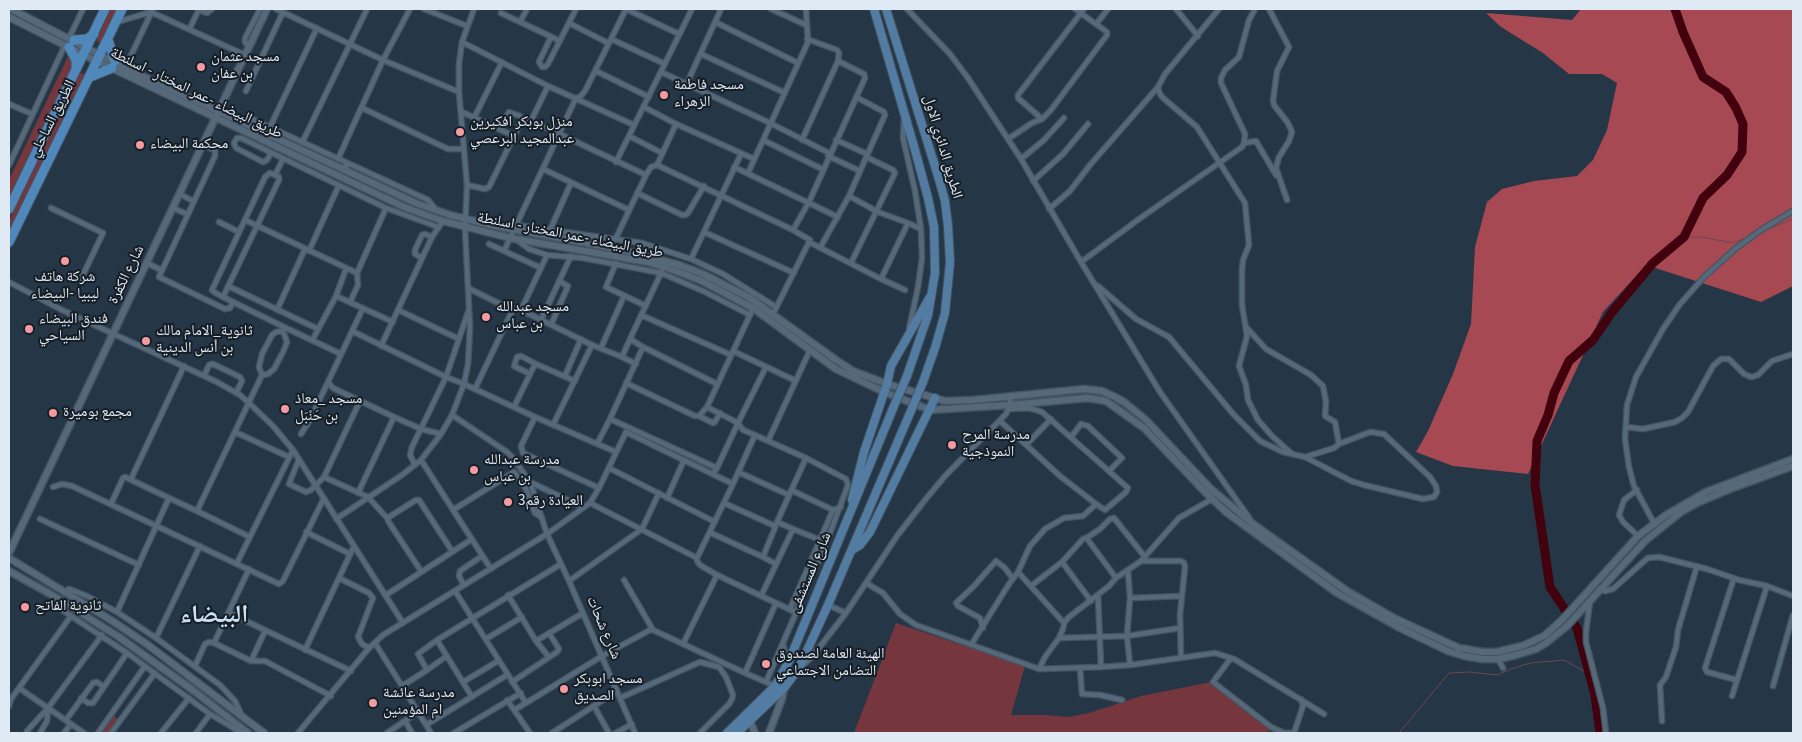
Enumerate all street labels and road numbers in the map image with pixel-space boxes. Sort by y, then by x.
street label: طريق البيضاء -عمر المختار - اسلنطة [107,44,285,144]
street label: الطريق الساحلي [26,77,80,161]
street label: الطريق الدائري الاول [919,93,965,201]
street label: طريق البيضاء -عمر المختار - اسلنطة [475,209,665,263]
street label: شارع الكفرة [105,243,149,307]
street label: شارع المستشفى [786,530,836,616]
street label: شارع شحات [582,594,624,662]

